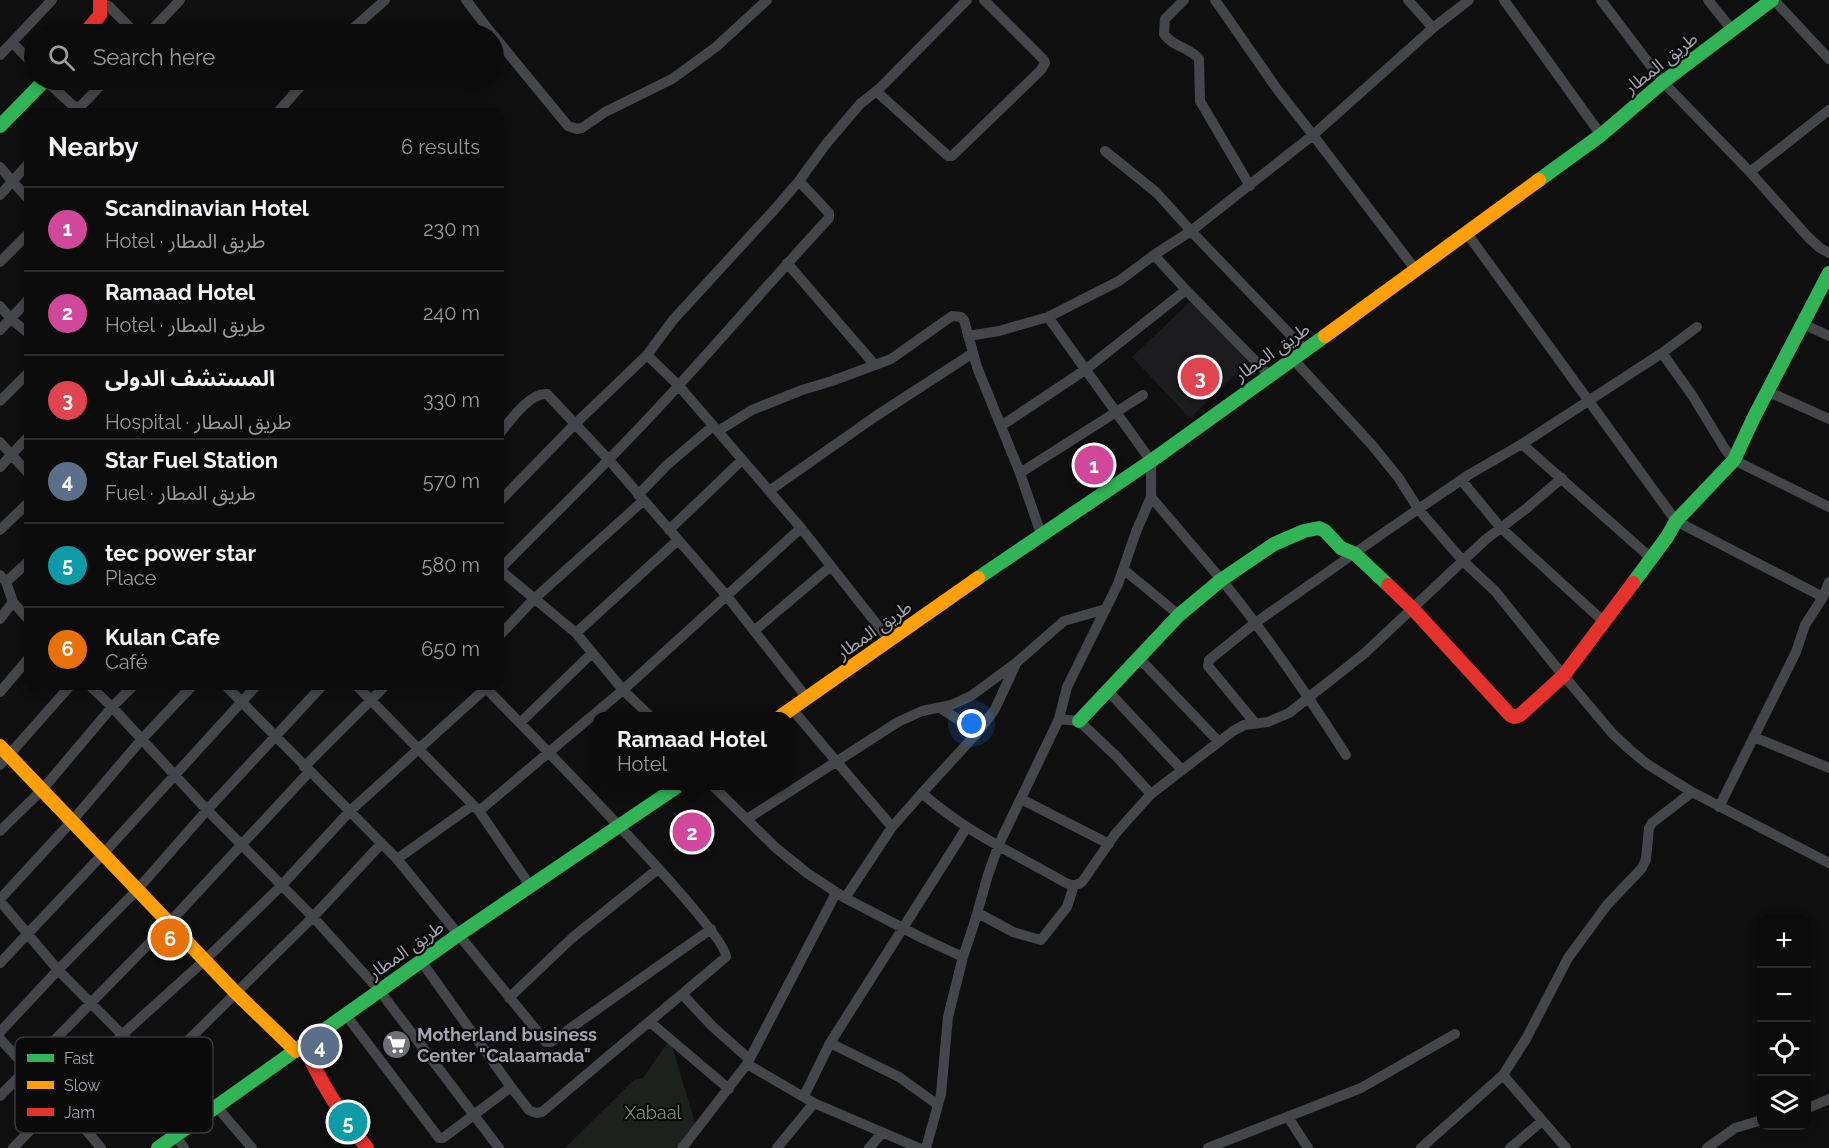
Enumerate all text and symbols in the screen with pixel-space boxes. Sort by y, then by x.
search box [24,24,504,90]
street label: طريق المطار [1619,27,1702,99]
icon: search [45,41,78,74]
text: Search here [93,44,215,70]
text: Nearby [48,132,138,162]
text: 6 results [401,135,480,159]
text: Scandinavian Hotel [105,195,309,221]
text: 1 [63,217,72,241]
text: 230 m [423,217,480,241]
text: Hotel · طريق المطار [105,229,265,253]
text: Ramaad Hotel [105,279,255,305]
text: 2 [62,301,73,325]
text: 240 m [423,301,480,325]
text: Hotel · طريق المطار [105,313,265,337]
street label: طريق المطار [1229,318,1314,387]
pin: 3 [1180,354,1220,400]
text: المستشف الدولى [105,365,275,391]
text: 3 [62,388,73,412]
text: 330 m [423,388,480,412]
text: Hospital · طريق المطار [105,410,291,434]
pin: 1 [1074,442,1114,488]
text: Star Fuel Station [105,447,278,473]
text: 4 [62,469,73,493]
text: 570 m [423,469,480,493]
text: Fuel · طريق المطار [105,481,256,505]
text: tec power star [105,540,256,566]
text: 5 [62,553,73,577]
text: 580 m [422,553,480,577]
text: Place [105,566,156,590]
street label: طريق المطار [831,596,916,665]
text: Kulan Cafe [105,624,220,650]
text: 6 [61,637,74,661]
text: 650 m [421,637,480,661]
text: Café [105,650,148,674]
your location [957,709,986,738]
popup [593,712,791,790]
text: Ramaad Hotel [617,726,767,752]
text: Hotel [617,752,667,776]
pin: 2 [672,810,712,854]
map controls [1757,914,1811,1130]
button: + [1757,914,1811,968]
pin: 6 [150,916,190,960]
street label: طريق المطار [363,916,448,985]
button: − [1757,968,1811,1022]
button: locate [1757,1022,1811,1076]
pin: 4 [300,1024,340,1068]
place label: Motherland business Center "Calaamada" [417,1024,597,1066]
supermarket icon: Motherland business Center "Calaamada" [380,1029,412,1061]
legend [15,1037,213,1133]
text: Fast [64,1049,95,1068]
text: Slow [64,1076,100,1095]
button: layers [1757,1076,1811,1130]
pin: 5 [328,1100,368,1144]
park label: Xabaal [625,1102,681,1123]
text: Jam [64,1103,95,1122]

